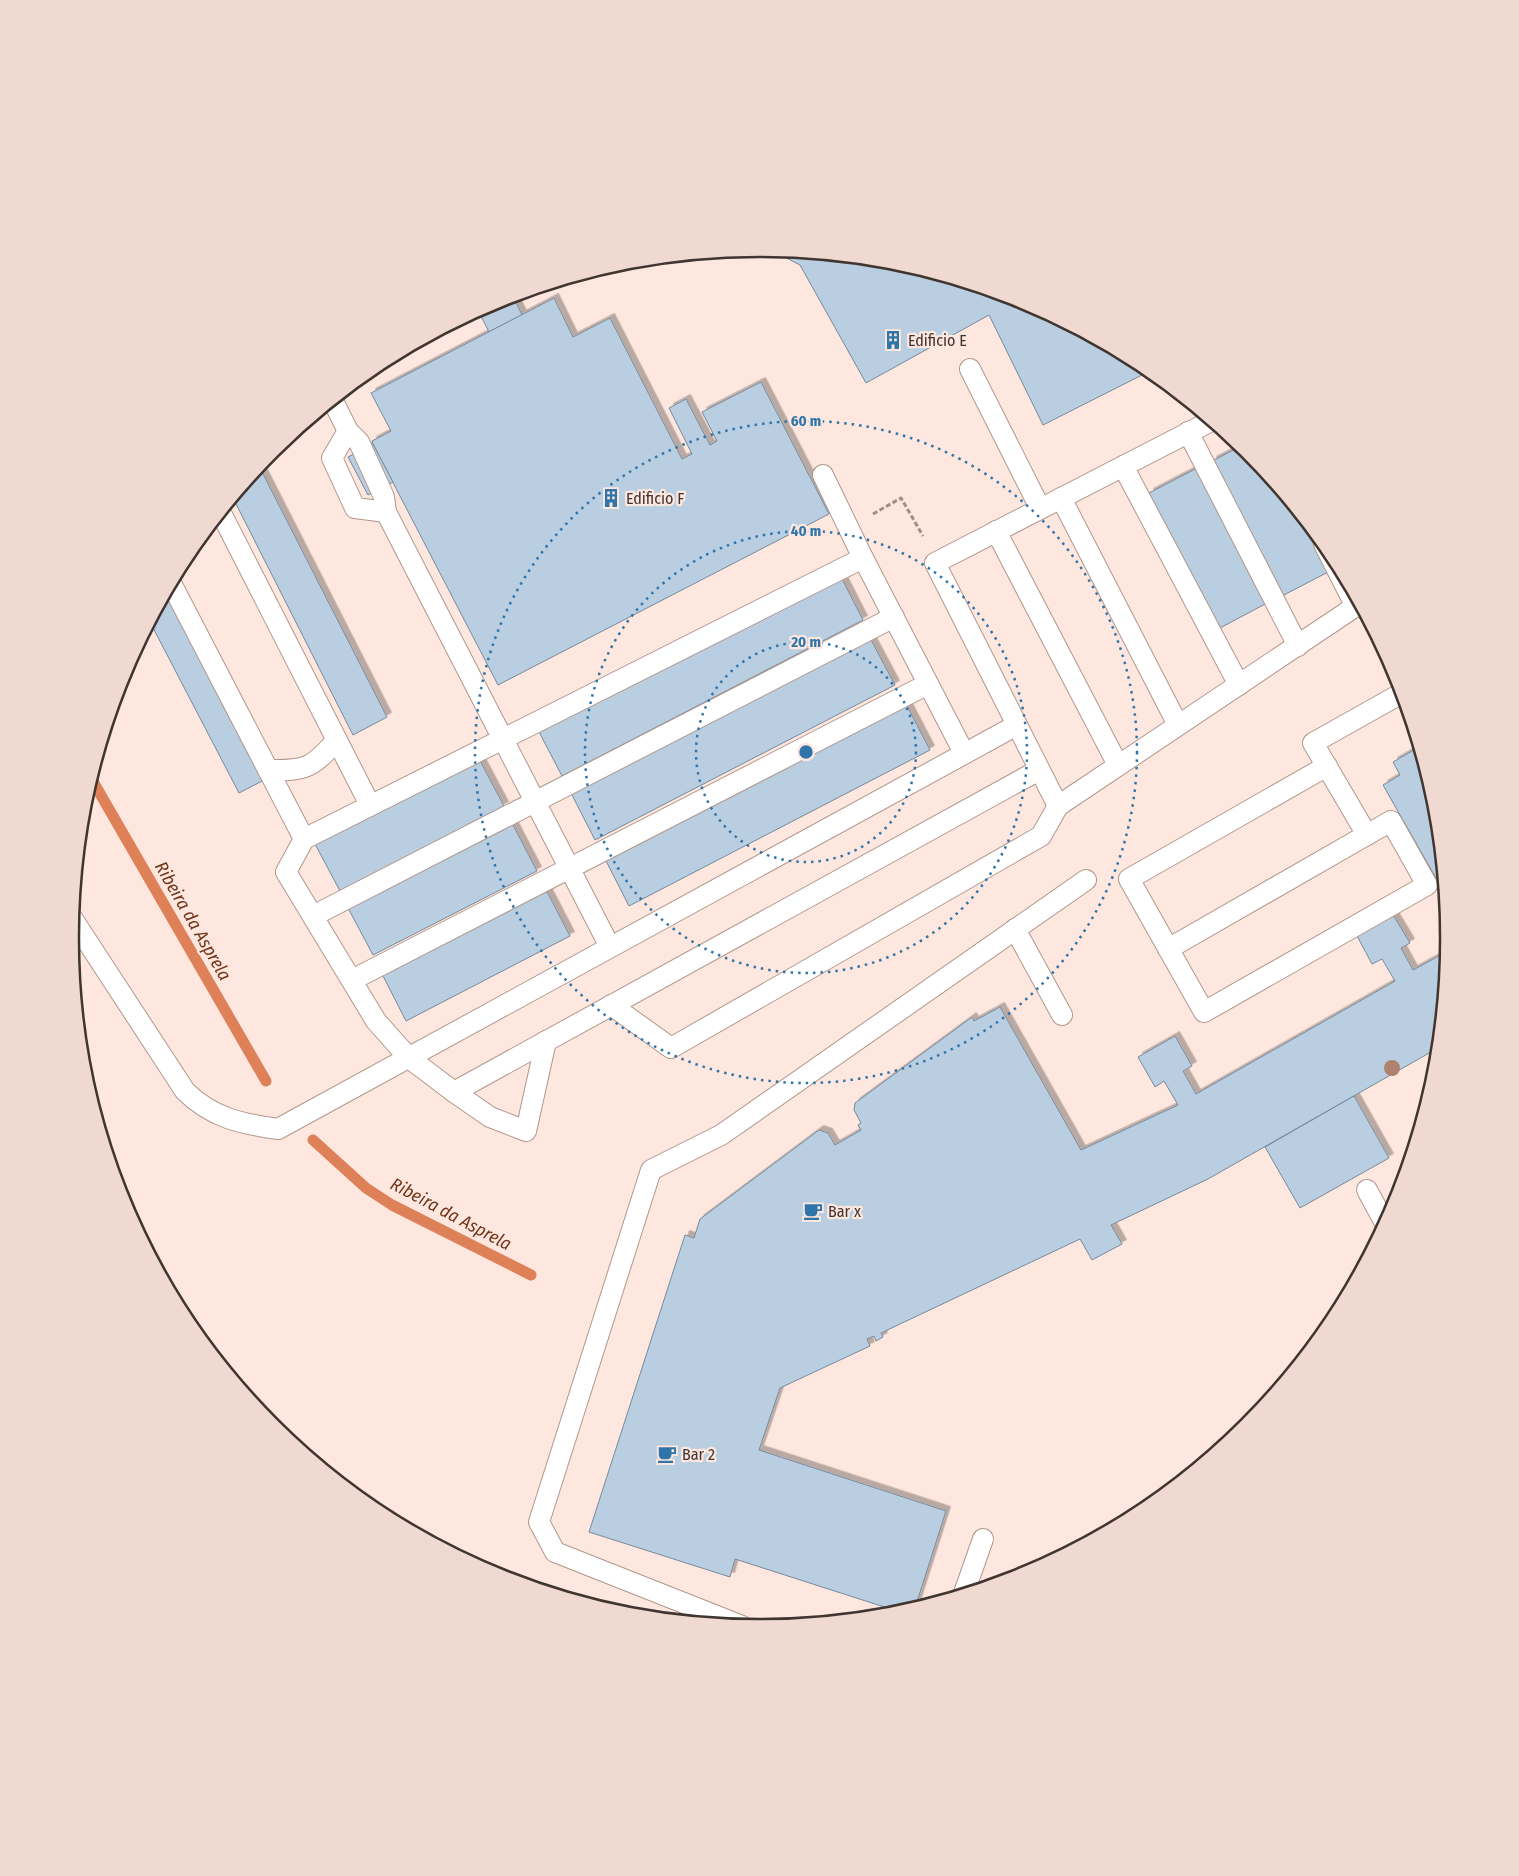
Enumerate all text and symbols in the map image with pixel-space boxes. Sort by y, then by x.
building icon: Edificio E [882,329,904,351]
place label: Edificio E [908,331,967,350]
text: 60 m [791,412,821,430]
building icon: Edificio F [600,487,622,509]
place label: Edificio F [626,489,684,508]
text: 40 m [791,522,821,540]
text: 20 m [790,633,821,651]
centre of rings [797,743,815,761]
water label: Ribeira da Asprela [150,858,236,984]
water label: Ribeira da Asprela [387,1173,515,1255]
cafe icon: Bar x [802,1200,824,1222]
place label: Bar x [828,1202,861,1221]
cafe icon: Bar 2 [656,1443,678,1465]
place label: Bar 2 [682,1445,715,1464]

